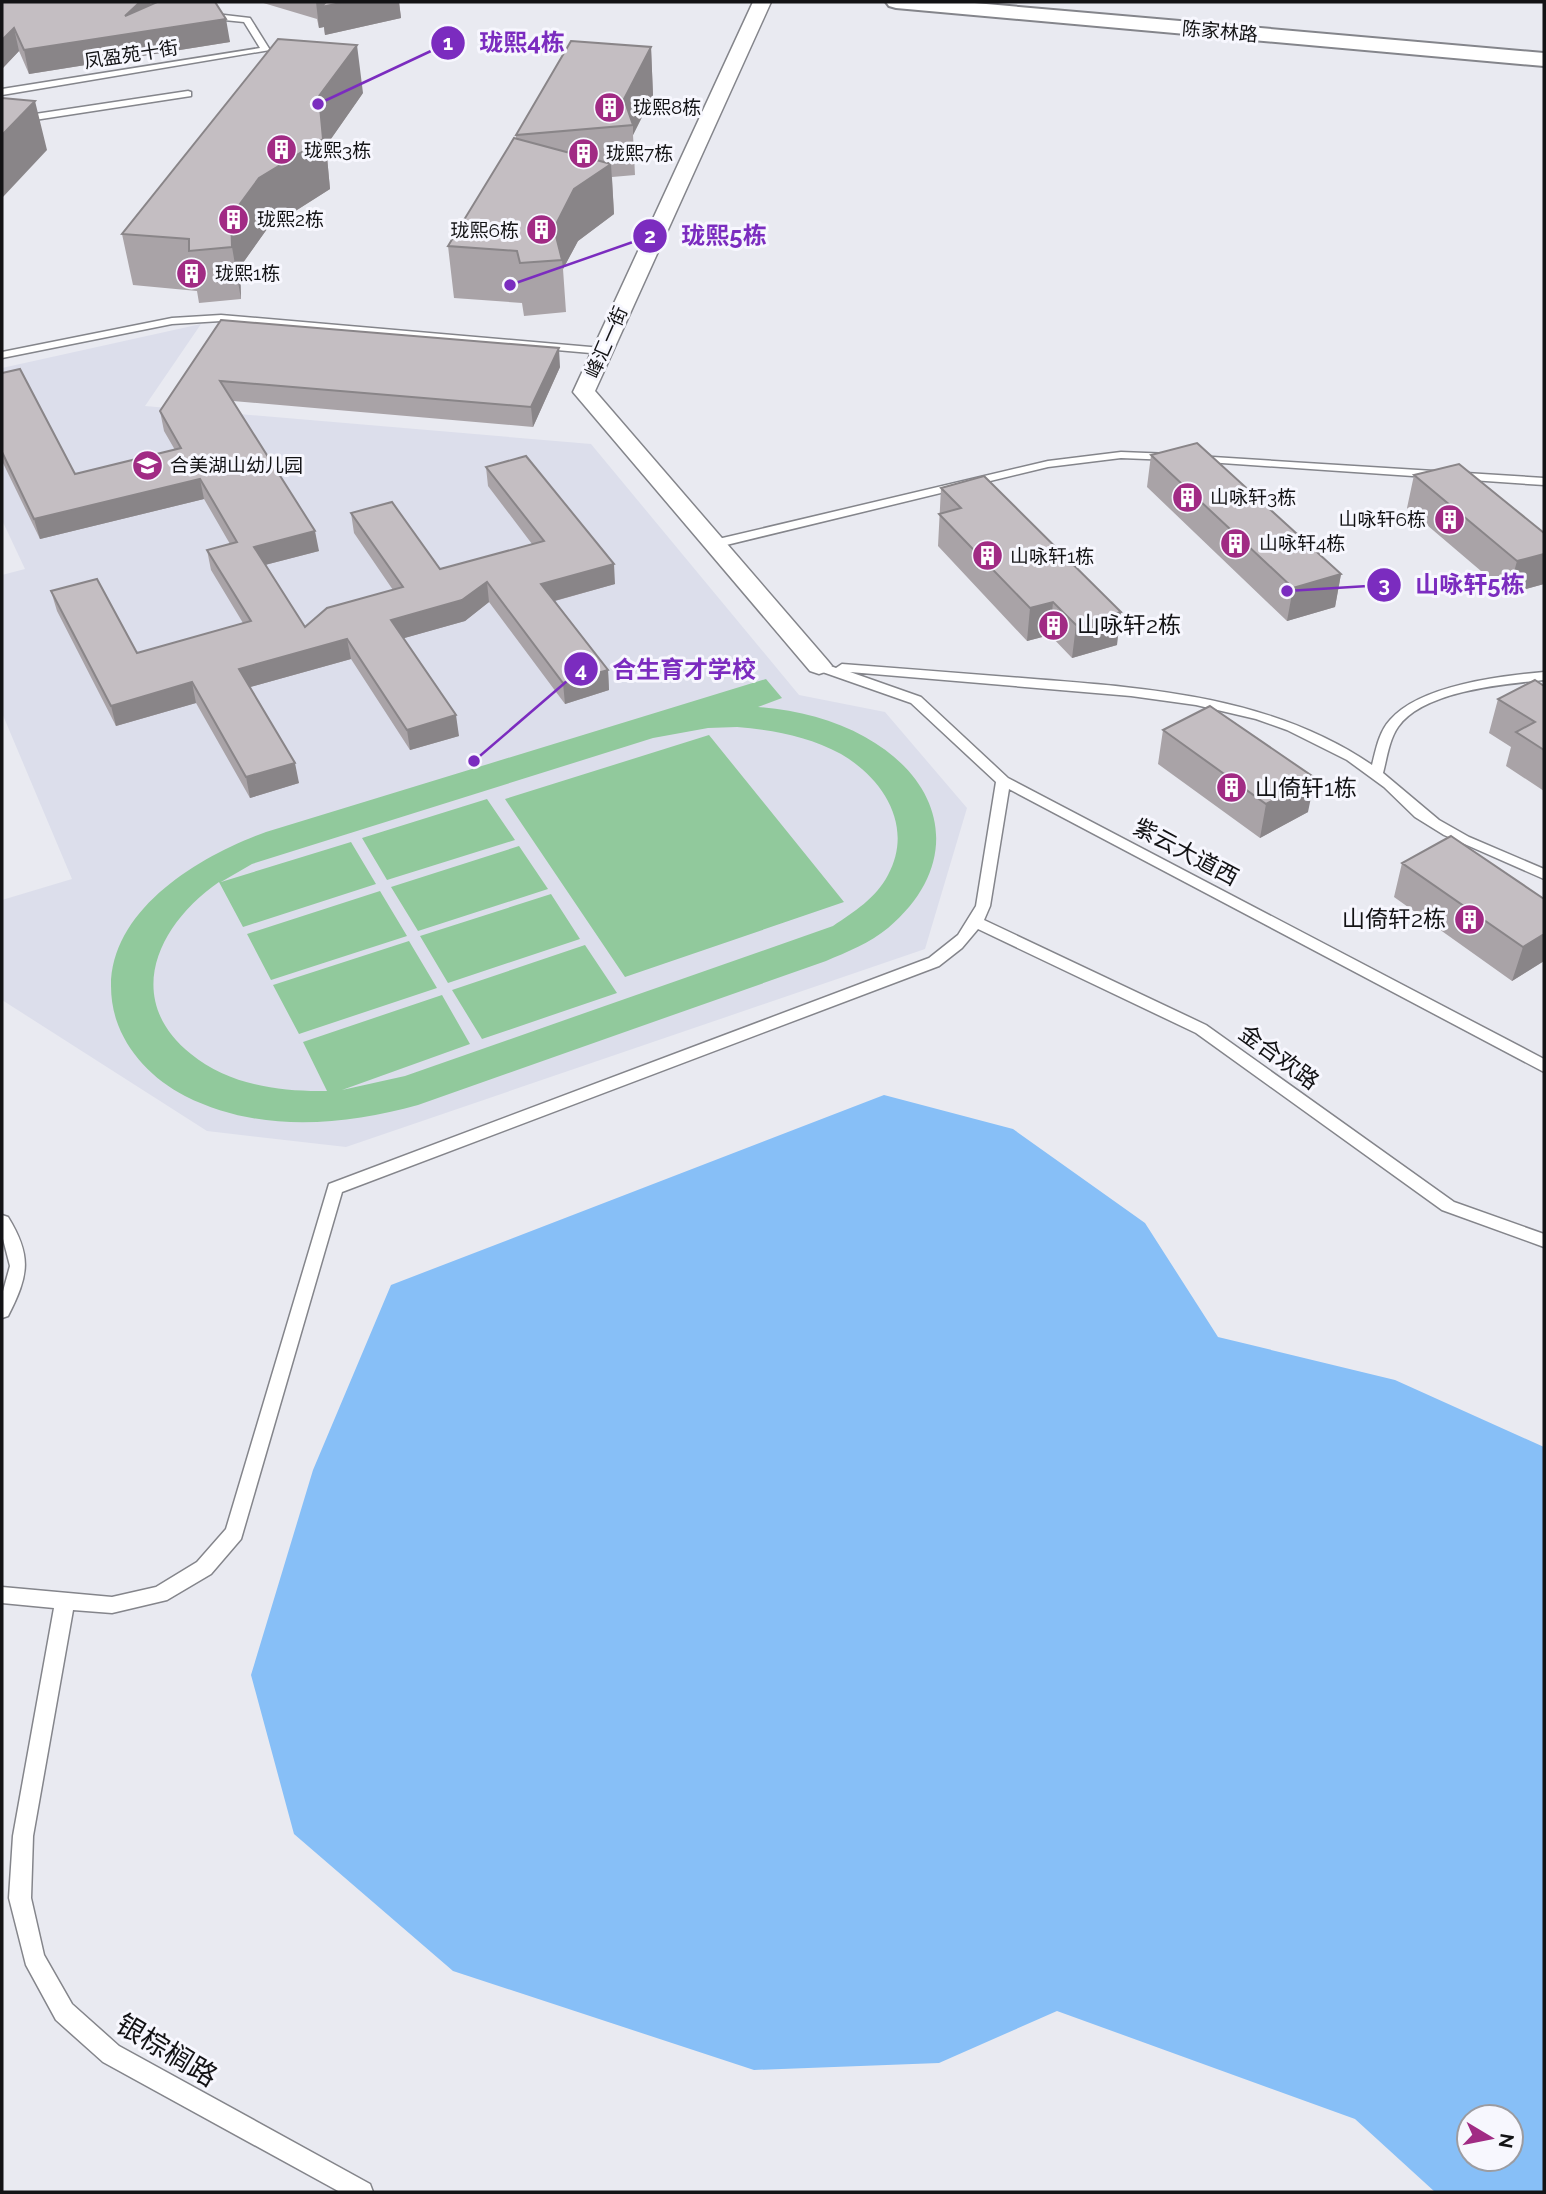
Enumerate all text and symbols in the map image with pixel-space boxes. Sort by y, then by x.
street label: 陈家林路 [1181,17,1259,45]
callout: 珑熙4栋 [430,20,579,65]
text: 珑熙4栋 [479,28,565,57]
text: 1 [443,30,453,55]
street label: 凤盈苑十街 [82,36,180,72]
building icon: 珑熙8栋 [593,90,627,124]
place label: 珑熙8栋 [633,96,701,118]
building icon: 珑熙3栋 [264,133,298,167]
building icon: 珑熙7栋 [566,136,600,170]
place label: 珑熙3栋 [304,139,371,161]
place label: 珑熙7栋 [606,142,673,164]
building icon: 珑熙2栋 [217,202,251,236]
place label: 珑熙2栋 [257,208,324,230]
building icon: 珑熙6栋 [525,213,559,247]
callout: 珑熙5栋 [632,213,781,258]
place label: 珑熙6栋 [451,219,519,241]
text: 珑熙5栋 [681,221,767,250]
text: 2 [644,223,656,248]
building icon: 珑熙1栋 [175,256,209,290]
place label: 珑熙1栋 [215,262,280,284]
street label: 峰汇一街 [580,303,632,381]
school or university icon: 合美湖山幼儿园 [130,448,164,482]
place label: 合美湖山幼儿园 [170,454,303,476]
building icon: 山咏轩3栋 [1170,480,1204,514]
place label: 山咏轩3栋 [1210,486,1296,508]
building icon: 山咏轩6栋 [1432,502,1466,536]
place label: 山咏轩6栋 [1339,508,1426,530]
building icon: 山咏轩4栋 [1219,526,1253,560]
place label: 山咏轩4栋 [1259,532,1345,554]
building icon: 山咏轩1栋 [970,539,1004,573]
place label: 山咏轩1栋 [1010,545,1094,567]
callout: 山咏轩5栋 [1366,562,1539,607]
text: 山咏轩5栋 [1415,570,1525,599]
text: 3 [1378,572,1390,597]
building icon: 山咏轩2栋 [1037,608,1071,642]
place label: 山咏轩2栋 [1077,611,1181,638]
callout: 合生育才学校 [563,647,770,692]
text: 合生育才学校 [612,655,756,684]
text: 4 [575,657,587,682]
building icon: 山倚轩1栋 [1215,771,1249,805]
place label: 山倚轩1栋 [1255,774,1357,801]
street label: 紫云大道西 [1129,813,1243,890]
building icon: 山倚轩2栋 [1452,902,1486,936]
place label: 山倚轩2栋 [1342,905,1446,932]
street label: 金合欢路 [1234,1019,1324,1095]
street label: 银棕榈路 [110,2007,223,2093]
north arrow [1455,2103,1525,2173]
text: N [1495,2132,1519,2150]

